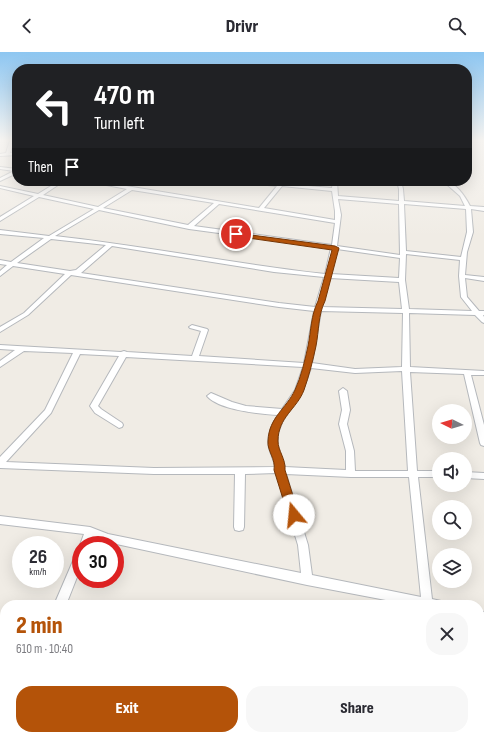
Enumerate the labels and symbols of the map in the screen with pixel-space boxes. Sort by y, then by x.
pin [219,217,253,251]
north arrow [432,404,472,444]
position arrow [273,494,315,536]
speed limit sign: 30 [72,536,124,588]

